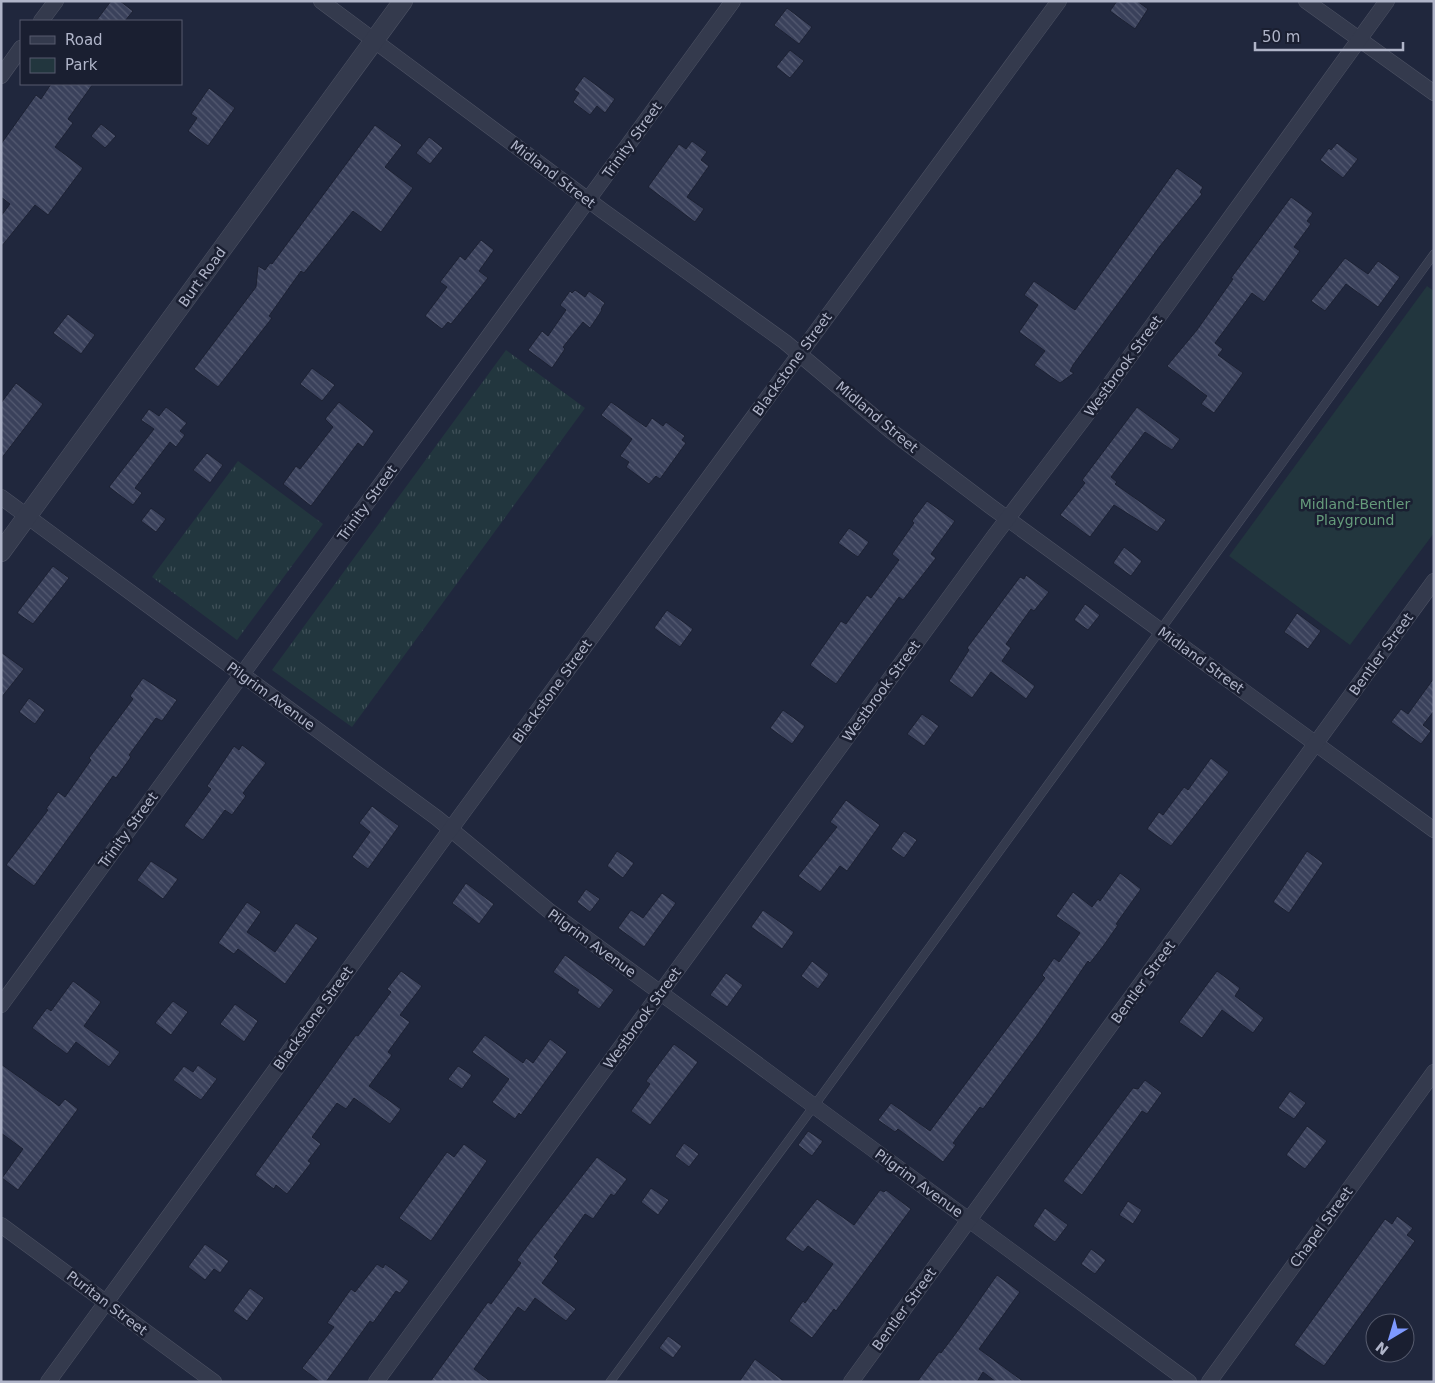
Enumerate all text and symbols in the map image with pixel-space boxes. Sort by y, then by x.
legend [20,20,182,85]
scale bar [1255,20,1402,52]
text: 50 m [1262,28,1300,46]
text: Road [65,31,103,49]
text: Park [65,56,98,74]
street label: Trinity Street [599,99,665,182]
street label: Midland Street [507,137,599,211]
street label: Burt Road [175,244,229,310]
street label: Blackstone Street [749,309,835,419]
street label: Westbrook Street [1081,312,1165,420]
street label: Midland Street [833,378,922,456]
street label: Trinity Street [334,462,400,545]
park label: Midland-Bentler Playground [1300,496,1410,528]
street label: Bentler Street [1346,609,1417,698]
street label: Midland Street [1155,624,1247,697]
street label: Blackstone Street [509,636,595,746]
street label: Westbrook Street [839,637,923,745]
street label: Pilgrim Avenue [224,659,318,733]
street label: Trinity Street [95,789,161,872]
street label: Pilgrim Avenue [545,906,639,980]
street label: Bentler Street [1108,937,1179,1026]
street label: Blackstone Street [270,963,356,1073]
street label: Westbrook Street [600,964,684,1072]
street label: Pilgrim Avenue [872,1146,966,1220]
street label: Chapel Street [1286,1183,1356,1270]
street label: Bentler Street [869,1264,940,1353]
street label: Puritan Street [64,1268,151,1339]
north arrow [1365,1313,1415,1363]
text: N [1372,1338,1392,1358]

